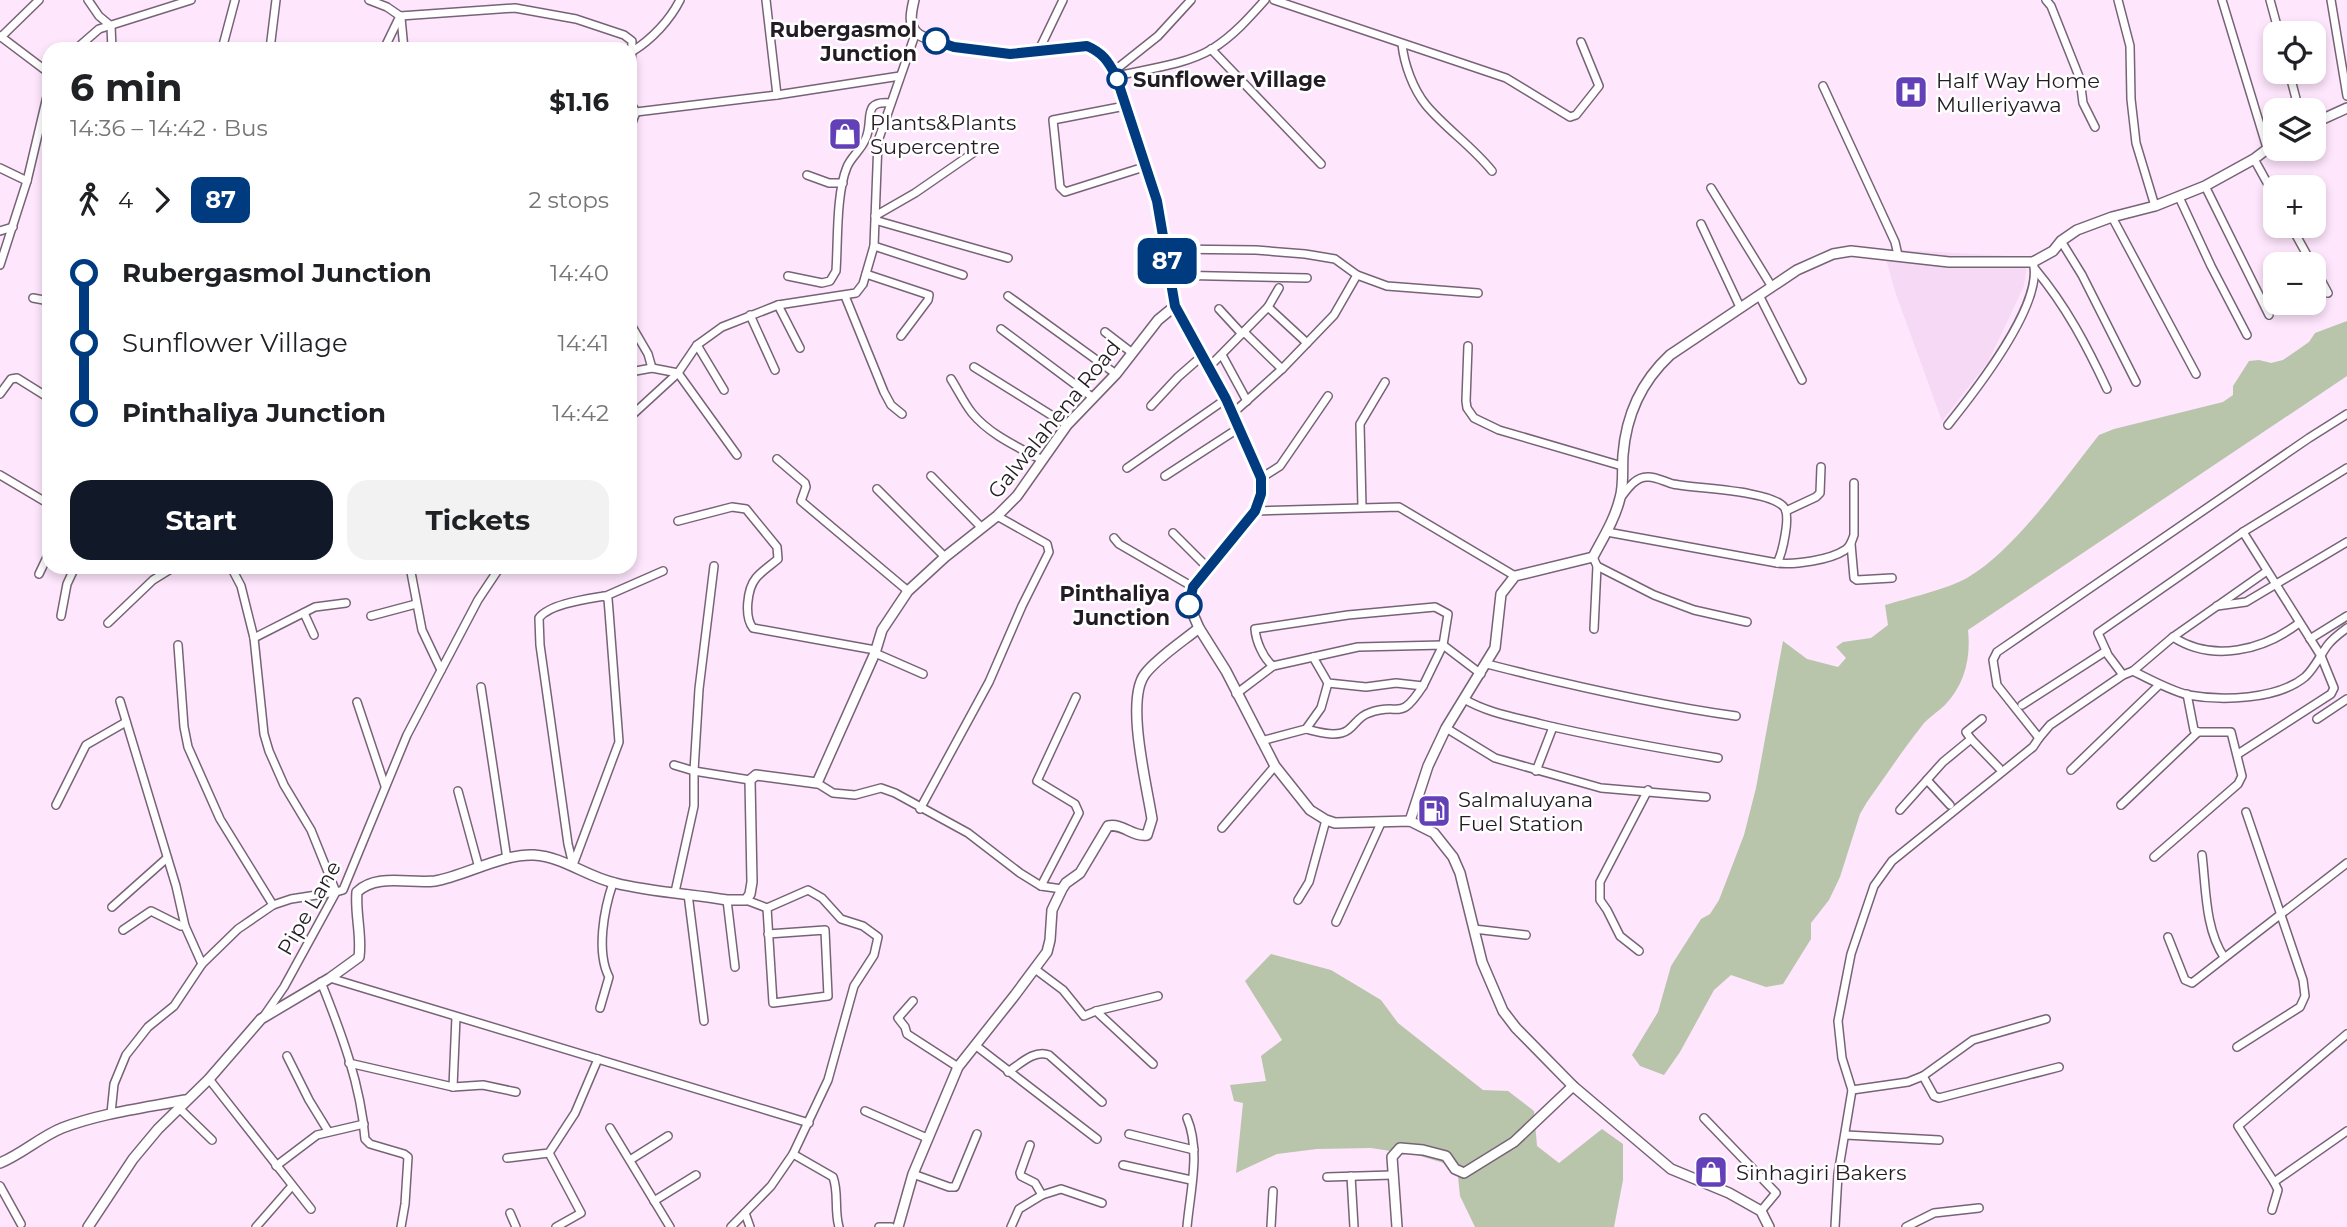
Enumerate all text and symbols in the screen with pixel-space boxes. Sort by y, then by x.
place label: Rubergasmol Junction [770,17,917,66]
map controls [2263,21,2326,315]
button: locate [2263,21,2326,84]
marker: Rubergasmol Junction [923,28,949,54]
text: 6 min [70,64,183,111]
place label: Sunflower Village [1133,67,1326,92]
place label: Half Way Home Mulleriyawa [1936,68,2100,117]
marker: Sunflower Village [1107,69,1127,89]
hospital icon: Half Way Home Mulleriyawa [1892,73,1930,111]
text: $1.16 [549,86,609,118]
button: layers [2263,98,2326,161]
place label: Plants&Plants Supercentre [870,110,1016,159]
text: 14:36 – 14:42 · Bus [70,114,268,142]
shop icon: Plants&Plants Supercentre [826,115,864,153]
button: + [2263,175,2326,238]
icon: walk [70,181,108,219]
icon: forward [143,181,181,219]
text: 87 [205,185,236,214]
text: 4 [118,186,133,214]
text: 2 stops [529,186,609,214]
line badge: 87 [1136,238,1198,284]
text: 87 [1152,246,1182,275]
button: − [2263,252,2326,315]
text: Rubergasmol Junction [122,257,432,289]
text: 14:40 [550,259,609,287]
text: Sunflower Village [122,327,348,359]
text: 14:41 [558,329,609,357]
street label: Galwalahena Road [982,335,1126,503]
text: Pinthaliya Junction [122,397,386,429]
text: 14:42 [552,399,609,427]
button: Start [70,480,333,560]
button: Tickets [347,480,609,560]
place label: Pinthaliya Junction [1059,581,1170,630]
marker: Pinthaliya Junction [1176,592,1202,618]
place label: Salmaluyana Fuel Station [1458,787,1593,836]
fuel station icon: Salmaluyana Fuel Station [1415,792,1453,830]
street label: Pipe Lane [272,856,346,960]
shop icon: Sinhagiri Bakers [1692,1153,1730,1191]
place label: Sinhagiri Bakers [1736,1160,1906,1185]

